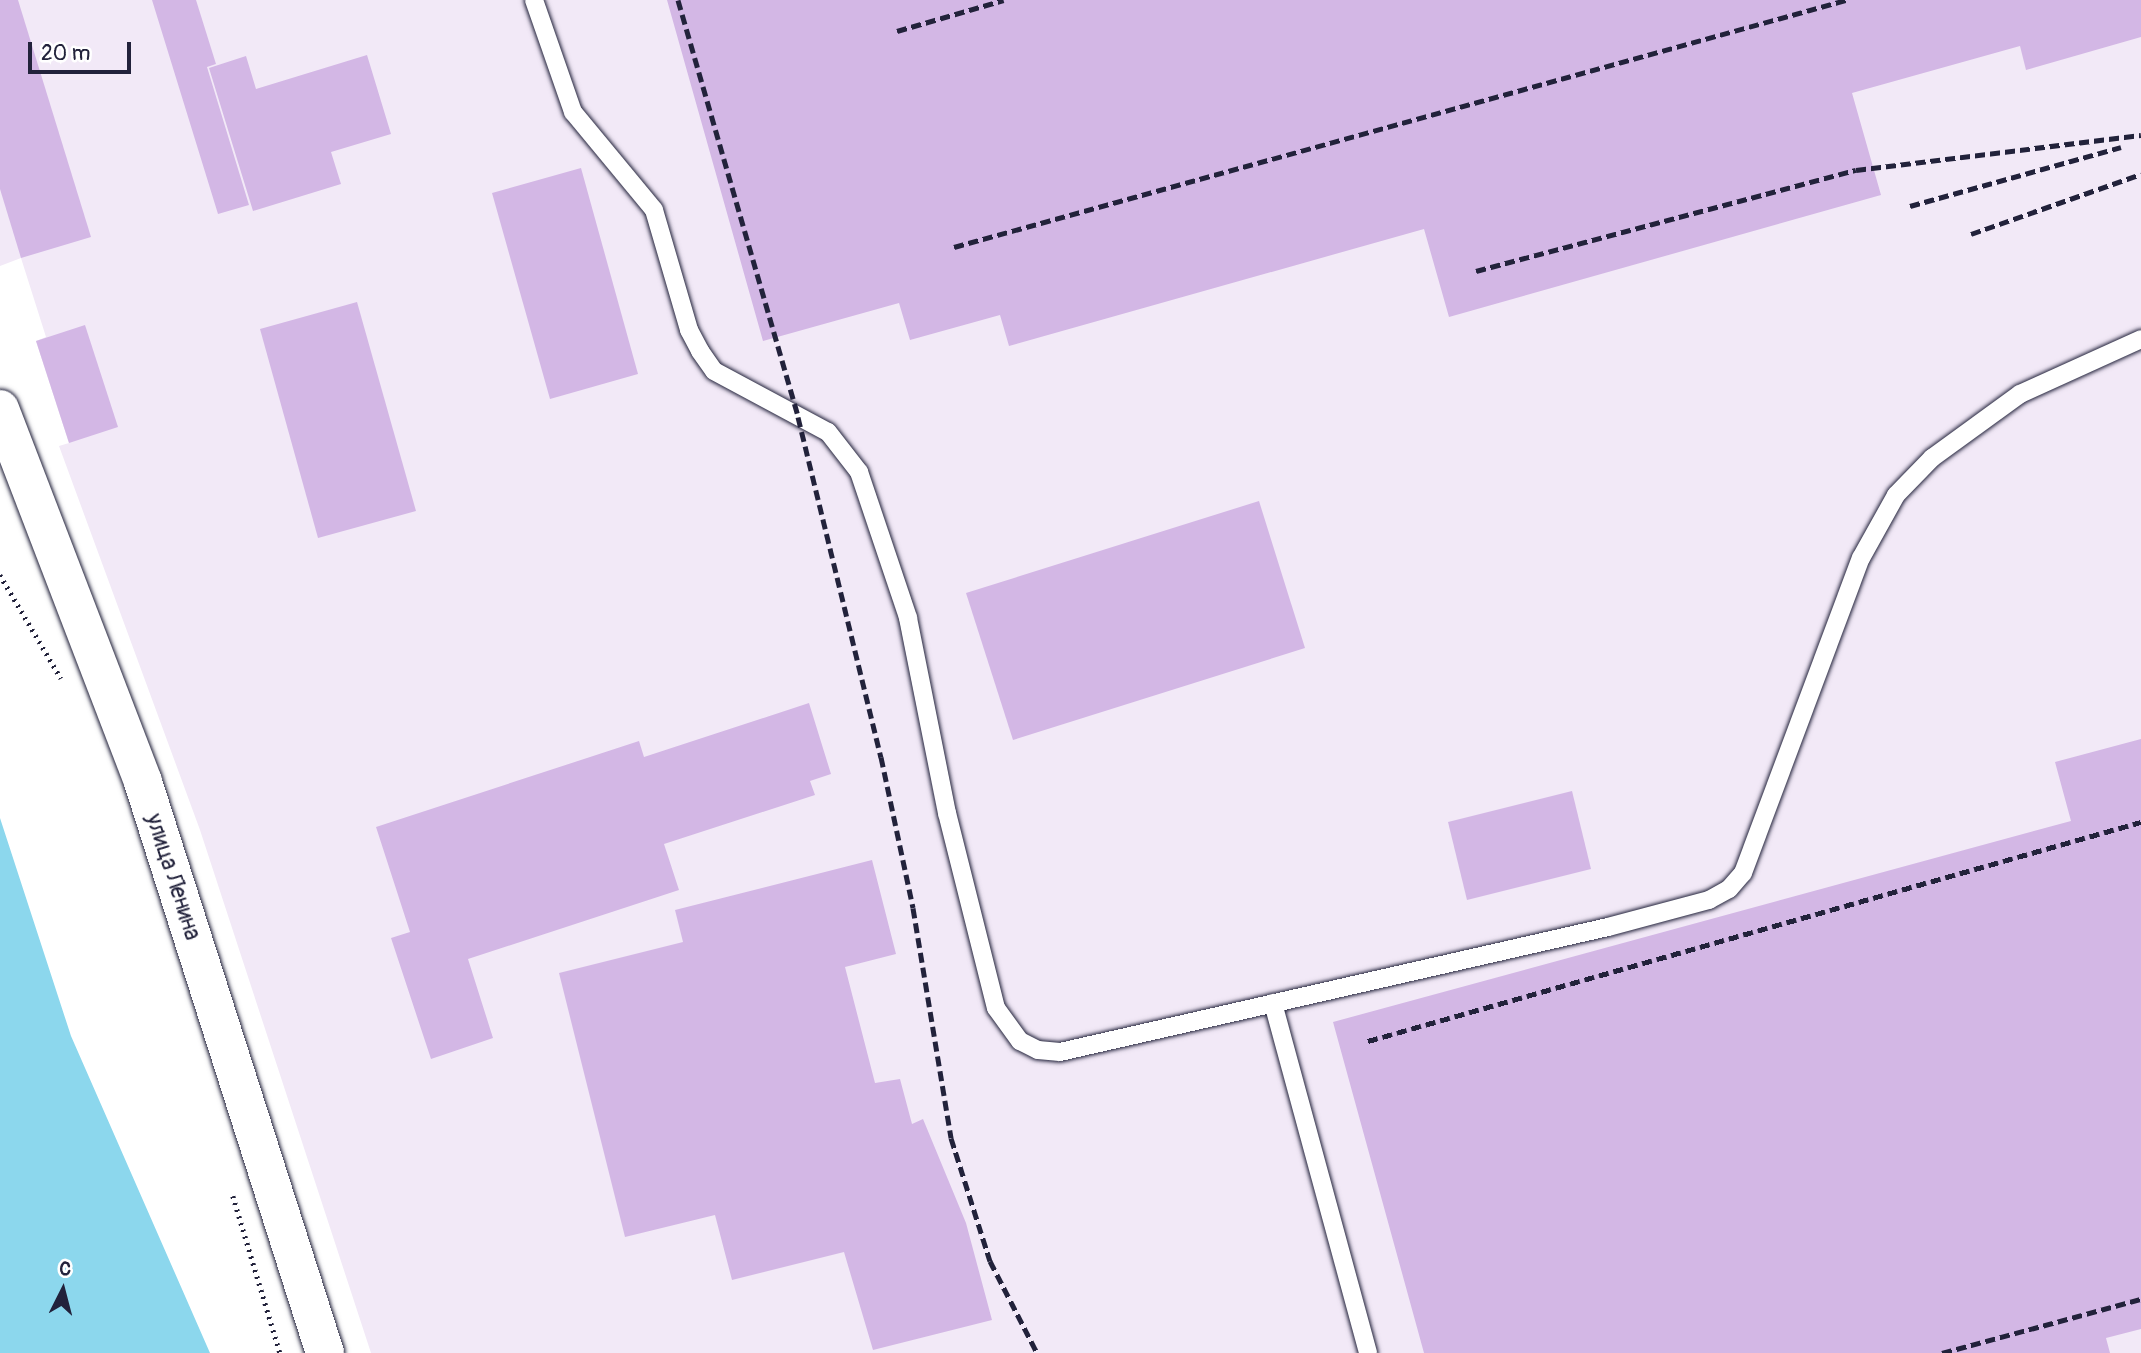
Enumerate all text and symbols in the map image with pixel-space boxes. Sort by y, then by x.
scale bar [32,28,135,72]
text: 20 m [41,40,90,67]
street label: улица Ленина [140,810,206,944]
north arrow [28,1255,98,1325]
text: С [58,1257,72,1282]

